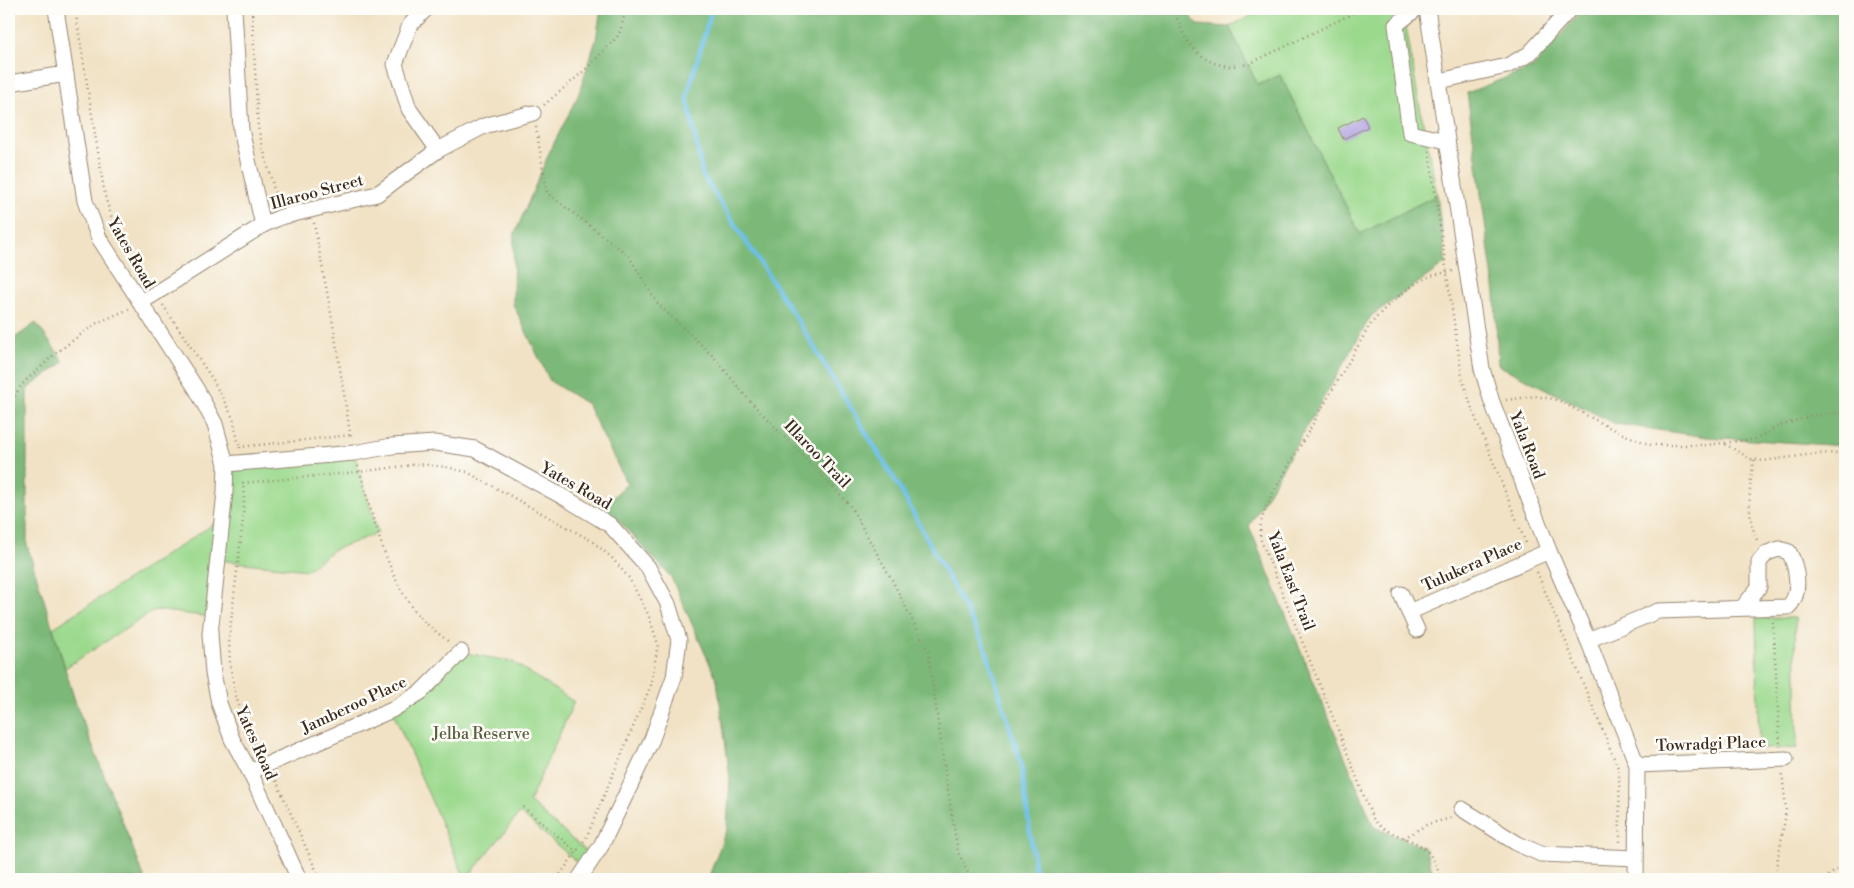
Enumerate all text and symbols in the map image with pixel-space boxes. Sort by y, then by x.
street label: Illaroo Street [268,170,366,214]
street label: Yates Road [102,213,159,292]
street label: Yala Road [1505,407,1549,482]
street label: Illaroo Trail [780,416,855,492]
street label: Yates Road [536,457,615,514]
street label: Yala East Trail [1263,528,1319,634]
street label: Tulukera Place [1419,534,1525,596]
street label: Jamberoo Place [297,672,410,739]
street label: Yates Road [230,702,281,783]
park label: Jelba Reserve [431,724,530,744]
street label: Towradgi Place [1656,732,1766,756]

